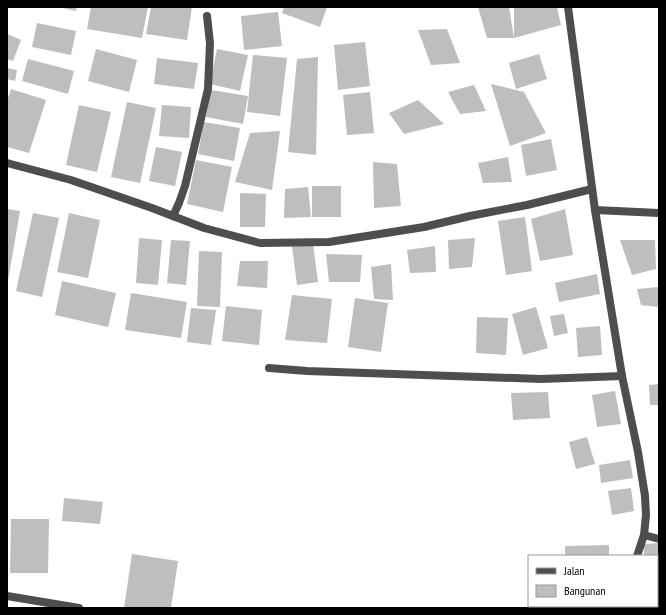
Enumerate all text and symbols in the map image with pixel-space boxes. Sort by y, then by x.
legend [528,555,658,607]
text: Jalan [563,563,585,578]
text: Bangunan [564,583,605,598]

